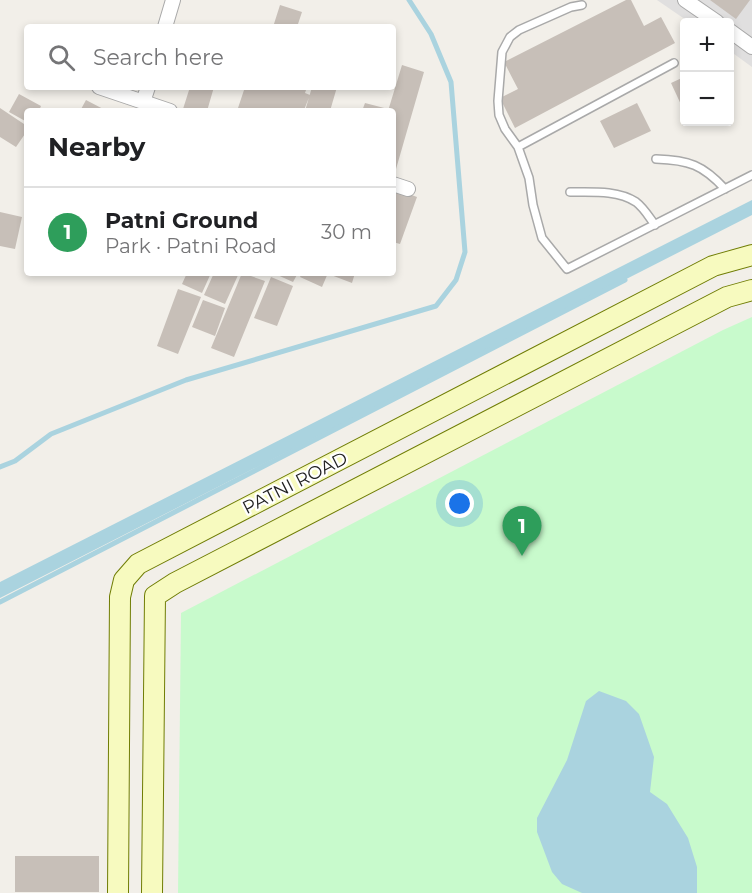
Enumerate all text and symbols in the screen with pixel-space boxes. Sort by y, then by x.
map controls [680,18,734,126]
button: + [680,18,734,72]
search box [24,24,396,90]
icon: search [45,41,78,74]
text: Search here [93,44,224,71]
button: − [680,72,734,126]
text: Nearby [48,131,145,163]
text: Patni Ground [105,207,258,234]
text: 1 [64,220,71,244]
text: 30 m [321,220,372,244]
text: Park · Patni Road [105,234,277,258]
street label: PATNI ROAD [239,447,351,519]
your location [445,489,474,518]
pin: 1 [502,506,542,556]

